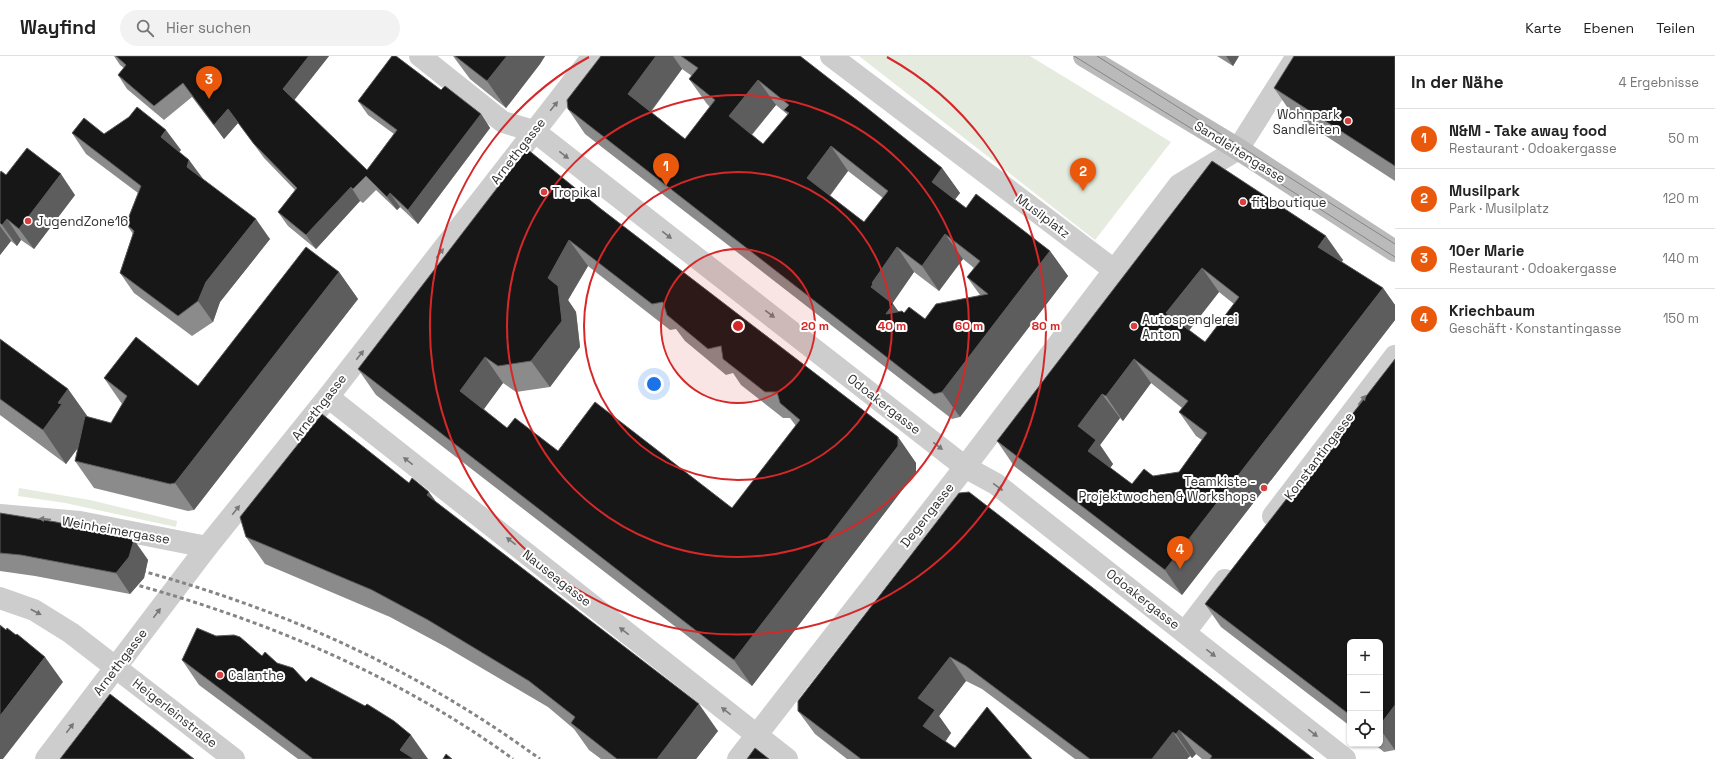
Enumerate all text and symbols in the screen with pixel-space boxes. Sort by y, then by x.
search box [120,10,400,46]
text: Wayfind [20,15,96,40]
icon: search [134,17,156,39]
text: Hier suchen [166,18,251,37]
text: Karte [1525,19,1562,37]
text: Ebenen [1584,19,1634,37]
text: Teilen [1656,19,1695,37]
pin: 3 [196,66,222,99]
text: In der Nähe [1411,71,1503,93]
text: 4 Ergebnisse [1619,74,1699,91]
one-way arrow [549,100,558,111]
place label: Wohnpark Sandleiten [1273,106,1340,138]
street label: Arnethgasse [487,114,549,188]
marker: Wohnpark Sandleiten [1343,116,1353,126]
street label: Sandleitengasse [1191,117,1289,187]
text: N&M - Take away food [1449,121,1607,140]
text: 1 [1421,130,1427,147]
text: 50 m [1668,130,1699,147]
text: Restaurant · Odoakergasse [1449,140,1617,157]
one-way arrow [559,151,570,159]
pin: 1 [653,153,679,186]
pin: 2 [1070,158,1096,191]
text: Musilpark [1449,181,1520,200]
place label: Tropikal [552,184,600,201]
marker: Tropikal [539,187,549,197]
street label: Musilplatz [1012,190,1074,242]
text: 2 [1420,190,1428,207]
text: 120 m [1663,190,1699,207]
place label: fit boutique [1251,194,1327,211]
marker: fit boutique [1238,197,1248,207]
text: Park · Musilplatz [1449,200,1549,217]
place label: JugendZone16 [36,213,128,230]
marker: JugendZone16 [23,216,33,226]
one-way arrow [661,230,672,239]
text: 10er Marie [1449,241,1524,260]
one-way arrow [435,247,444,258]
text: 3 [1420,250,1428,267]
text: 140 m [1663,250,1699,267]
text: Restaurant · Odoakergasse [1449,260,1617,277]
text: Kriechbaum [1449,301,1535,320]
one-way arrow [764,310,775,319]
text: 4 [1420,310,1428,327]
text: 150 m [1663,310,1699,327]
place label: Autospenglerei Anton [1142,311,1238,343]
text: 20 m [801,318,829,334]
text: 40 m [878,318,906,334]
text: 60 m [955,318,983,334]
text: 80 m [1032,318,1060,334]
centre of rings [731,319,745,333]
text: Geschäft · Konstantingasse [1449,320,1621,337]
marker: Autospenglerei Anton [1129,321,1139,331]
one-way arrow [356,350,364,361]
street label: Arnethgasse [288,370,350,444]
street label: Odoakergasse [844,370,924,438]
your location [644,374,664,394]
one-way arrow [1357,395,1366,406]
street label: Konstantingasse [1280,409,1358,503]
one-way arrow [933,442,944,450]
one-way arrow [403,457,414,465]
place label: Teamkiste - Projektwochen & Workshops [1078,473,1256,505]
street label: Degengasse [896,479,958,551]
one-way arrow [993,483,1004,491]
marker: Teamkiste - Projektwochen & Workshops [1259,483,1269,493]
one-way arrow [232,505,241,516]
street label: Weinheimergasse [61,512,171,548]
one-way arrow [39,515,51,522]
pin: 4 [1167,536,1193,569]
one-way arrow [505,537,516,546]
street label: Nauseagasse [519,546,595,610]
street label: Odoakergasse [1103,565,1183,633]
one-way arrow [30,608,42,615]
one-way arrow [153,608,161,619]
street label: Arnethgasse [89,625,151,699]
one-way arrow [618,626,629,635]
map controls [1347,639,1383,747]
button: + [1347,639,1383,675]
one-way arrow [1206,648,1217,657]
place label: Calanthe [228,667,284,684]
marker: Calanthe [215,670,225,680]
street label: Heigerleinstraße [129,675,221,751]
button: − [1347,675,1383,711]
one-way arrow [720,707,731,715]
button: locate [1347,711,1383,747]
one-way arrow [66,723,74,733]
one-way arrow [1308,729,1319,738]

